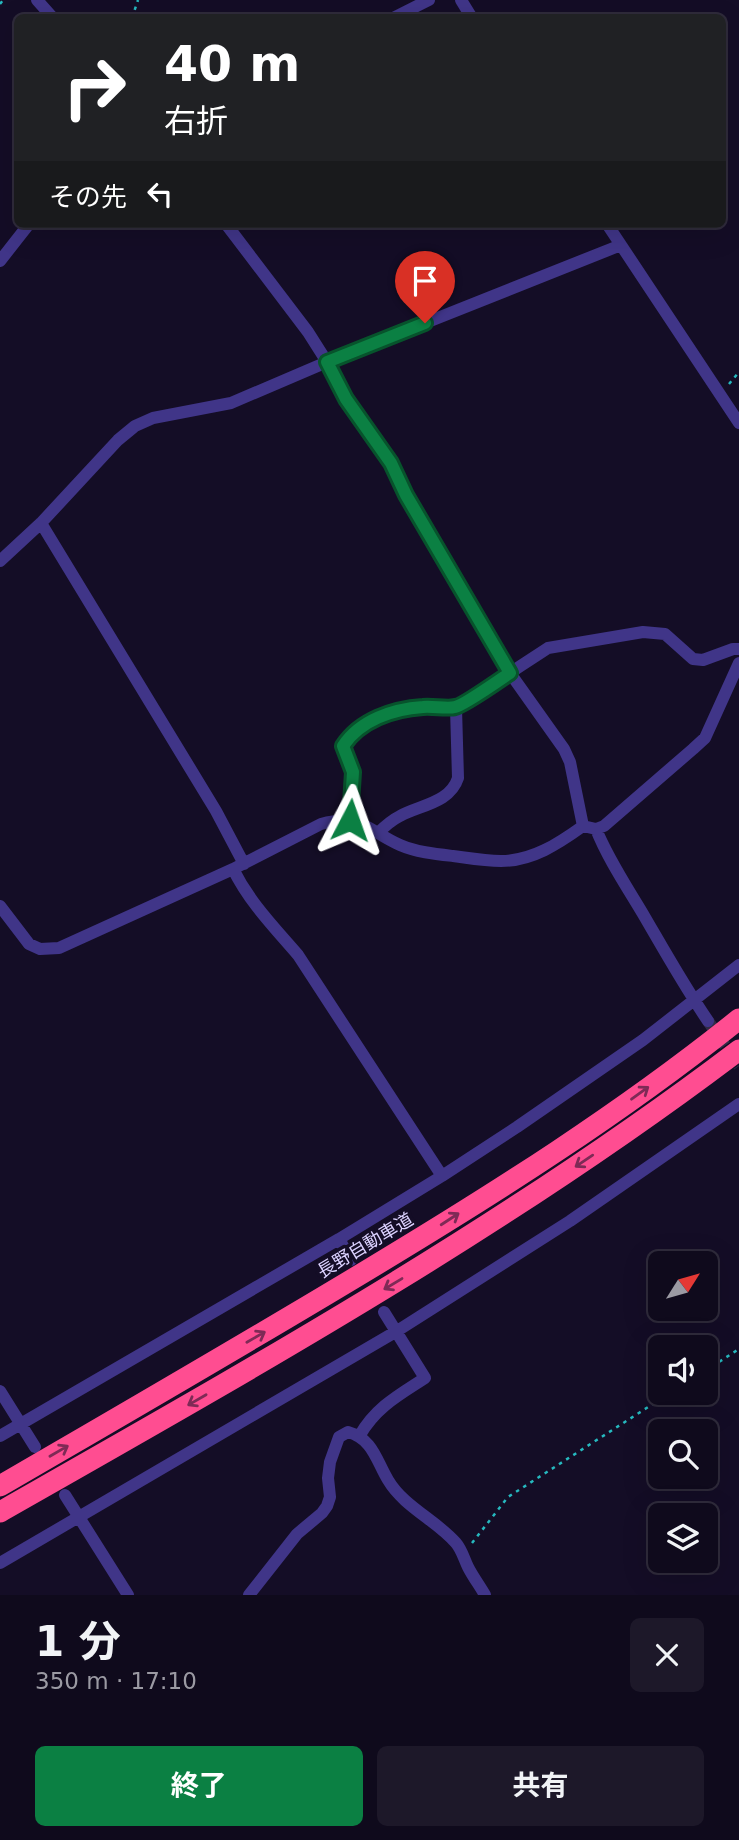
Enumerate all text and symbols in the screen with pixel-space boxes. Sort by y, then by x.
text: 40 m [164,36,300,93]
icon: right [49,42,140,133]
text: 右折 [164,102,228,140]
icon: left [141,175,179,213]
text: その先 [49,182,127,212]
pin [395,251,455,323]
icon: arrive [406,262,444,300]
position arrow [313,783,387,857]
one-way arrow [630,1086,649,1101]
one-way arrow [575,1154,594,1168]
street label: 長野自動車道 [313,1208,417,1282]
one-way arrow [440,1212,460,1226]
north arrow [648,1251,718,1321]
map controls [648,1251,718,1573]
one-way arrow [383,1277,403,1291]
one-way arrow [245,1330,265,1344]
button: sound [648,1335,718,1405]
one-way arrow [187,1394,208,1407]
button: search [648,1419,718,1489]
one-way arrow [49,1444,69,1458]
button: layers [648,1503,718,1573]
text: 1 分 [35,1617,121,1666]
button: close [630,1618,704,1692]
text: 350 m · 17:10 [35,1668,197,1694]
button: 終了 [35,1746,363,1826]
button: 共有 [377,1746,704,1826]

